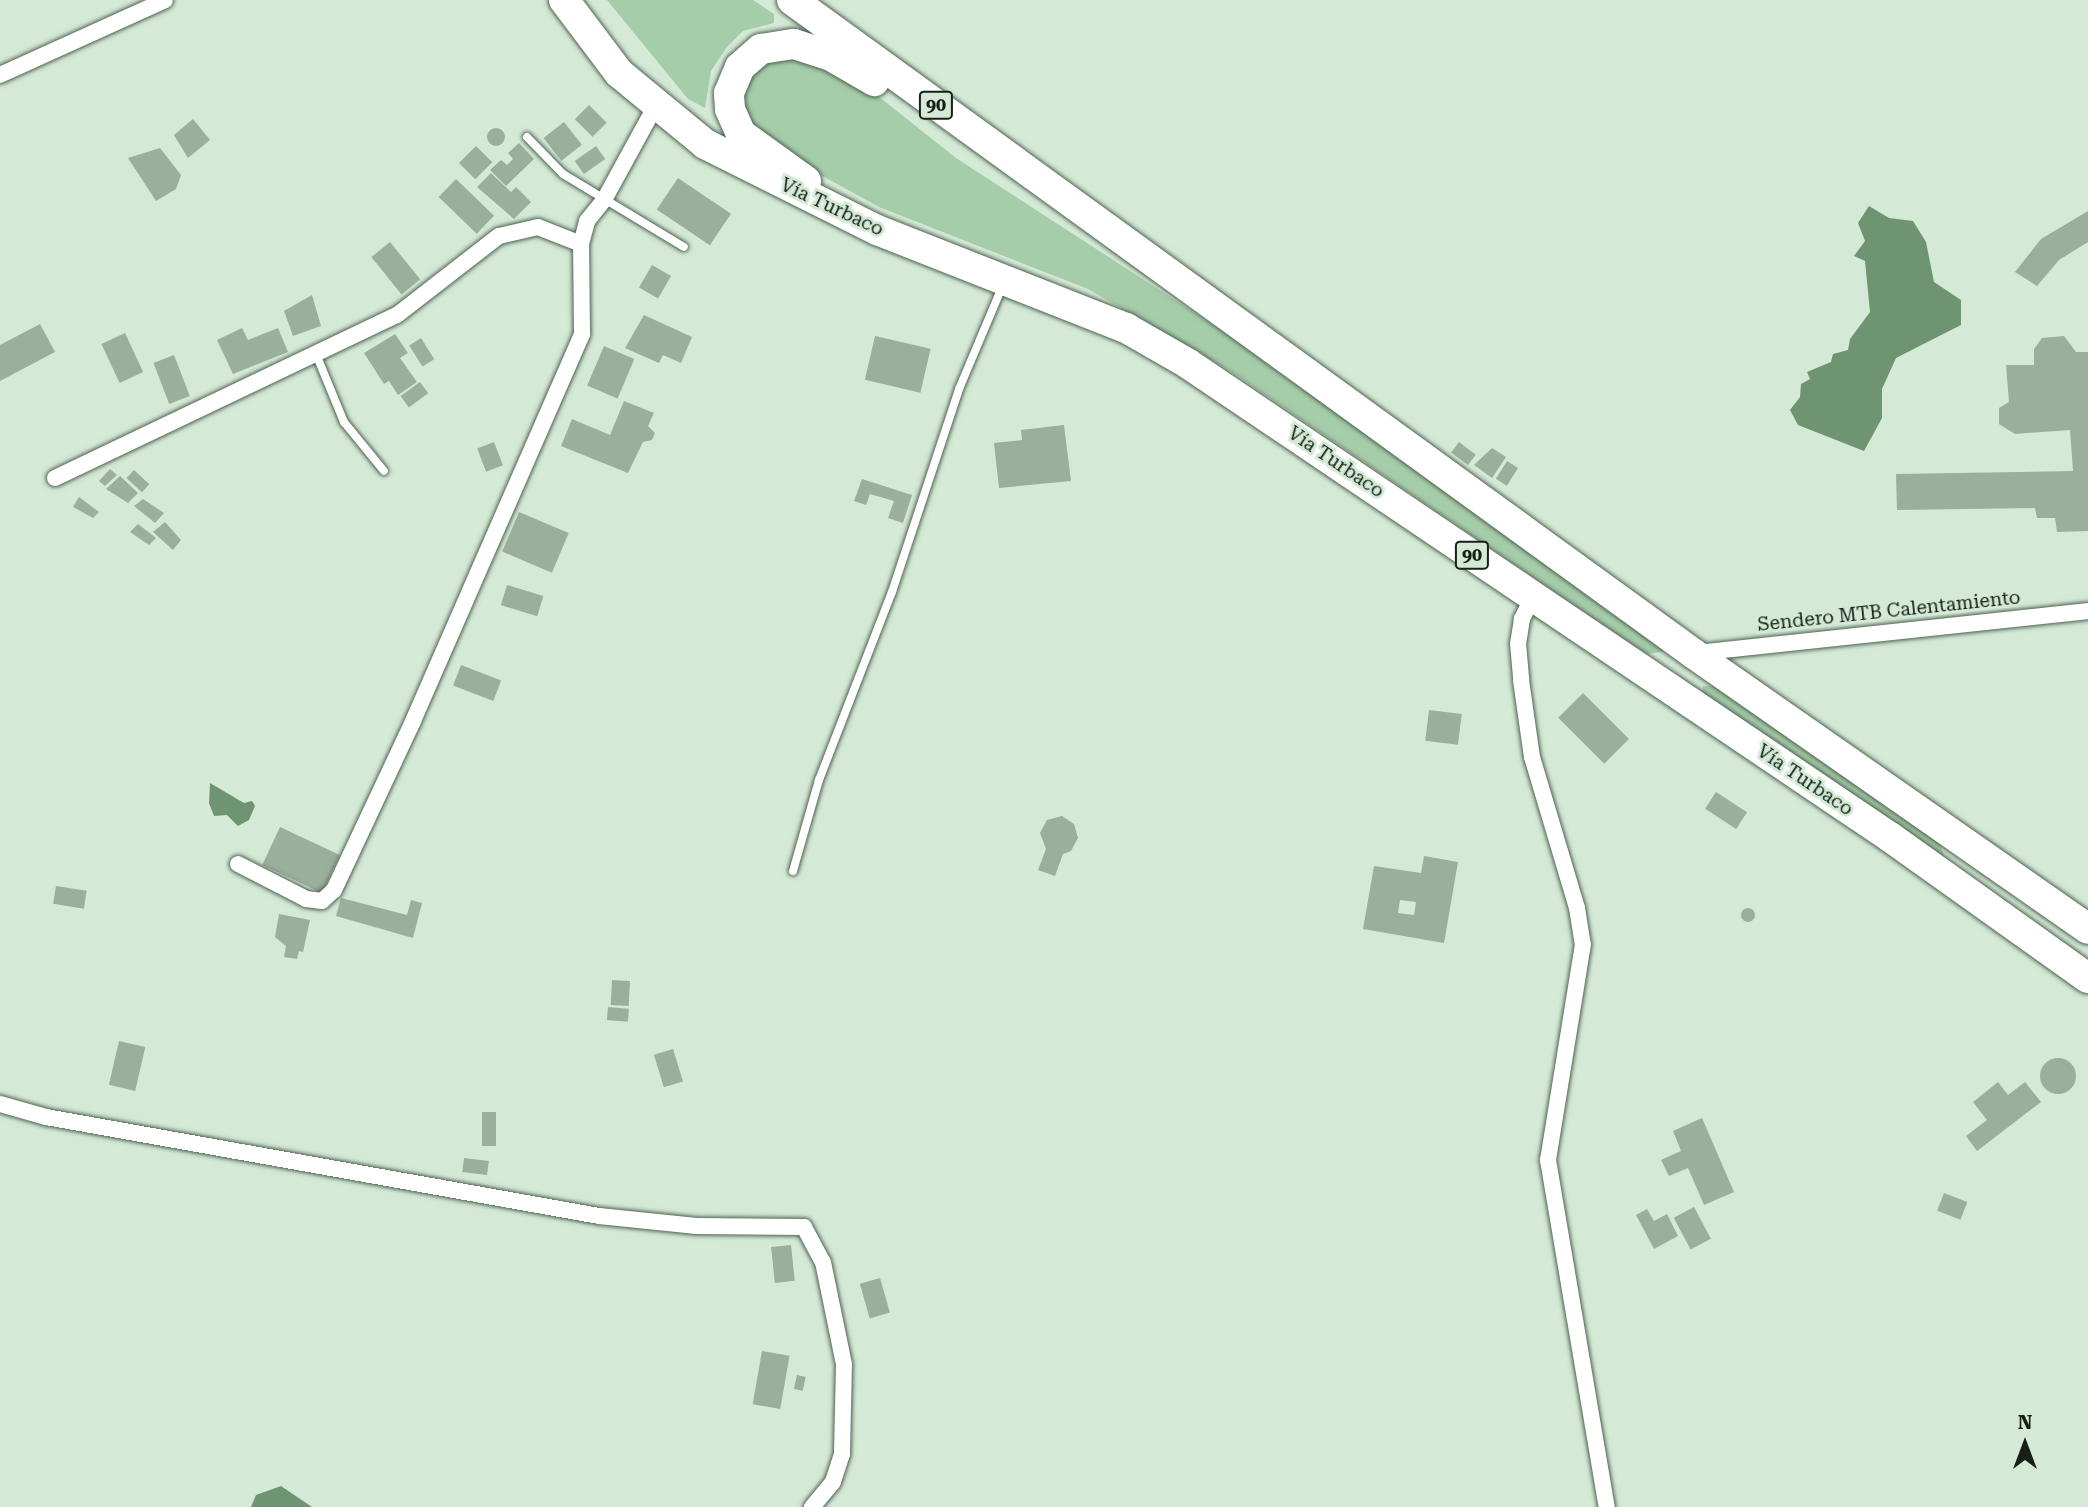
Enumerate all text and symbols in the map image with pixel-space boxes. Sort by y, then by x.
road number: 90 [918,90,954,120]
street label: Vía Turbaco [777,173,887,241]
street label: Vía Turbaco [1284,421,1388,503]
road number: 90 [1454,540,1490,570]
street label: Sendero MTB Calentamiento [1756,586,2022,636]
street label: Vía Turbaco [1753,739,1857,821]
north arrow [1990,1409,2060,1479]
text: N [2018,1411,2032,1434]

